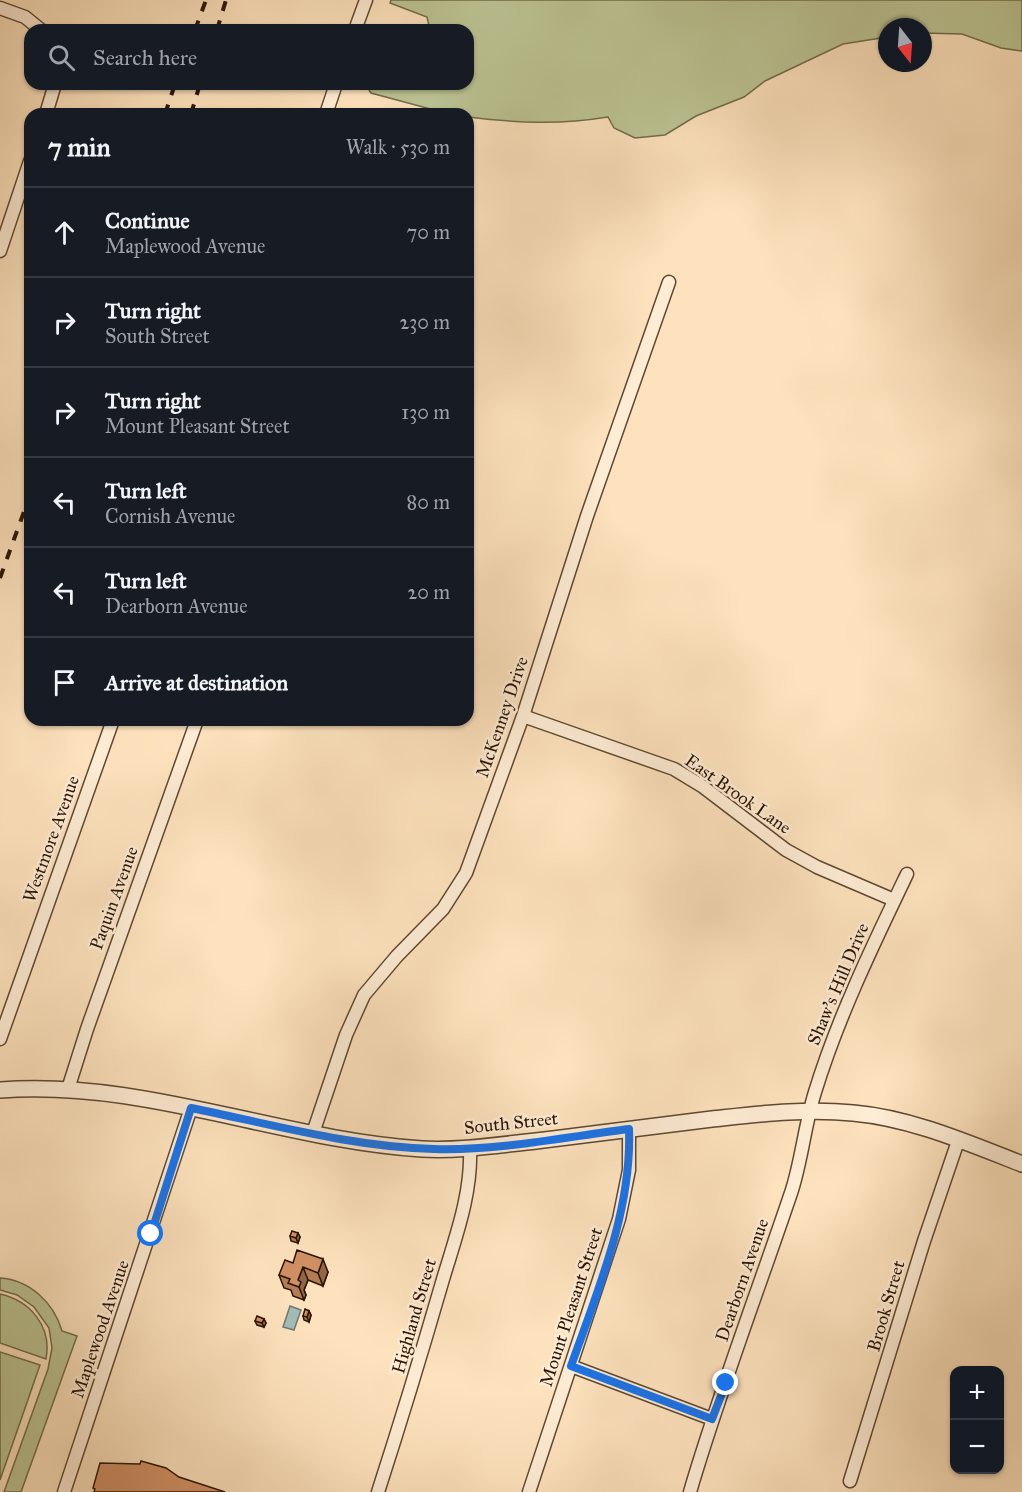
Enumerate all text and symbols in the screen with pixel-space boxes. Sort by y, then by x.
north arrow [878,18,932,72]
search box [24,24,474,90]
icon: search [45,41,78,74]
text: Search here [93,44,197,71]
text: 7 min [48,131,111,163]
text: Walk · 530 m [346,135,450,159]
text: Continue [105,207,190,234]
icon: ahead [48,216,81,249]
text: 70 m [407,220,450,244]
text: Maplewood Avenue [105,234,265,258]
text: Turn right [105,297,201,324]
icon: right [48,306,81,339]
text: 230 m [399,310,450,334]
text: South Street [105,324,210,348]
text: Turn right [105,387,201,414]
icon: right [48,396,81,429]
text: 130 m [401,400,450,424]
text: Mount Pleasant Street [105,414,290,438]
text: Turn left [105,477,187,504]
icon: left [48,486,81,519]
text: 80 m [407,490,450,514]
text: Cornish Avenue [105,504,235,528]
text: Turn left [105,567,187,594]
icon: left [48,576,81,609]
text: 20 m [407,580,450,604]
text: Dearborn Avenue [105,594,248,618]
street label: McKenney Drive [471,654,533,780]
icon: arrive [48,666,81,699]
text: Arrive at destination [105,669,288,696]
street label: East Brook Lane [681,749,795,839]
street label: Westmore Avenue [18,773,84,905]
street label: Paquin Avenue [85,843,144,953]
street label: Shaw's Hill Drive [802,920,874,1048]
street label: South Street [463,1107,560,1139]
street label: Dearborn Avenue [711,1216,773,1344]
route start [137,1220,163,1246]
street label: Mount Pleasant Street [535,1224,607,1389]
street label: Highland Street [387,1255,442,1376]
street label: Maplewood Avenue [66,1257,134,1401]
street label: Brook Street [863,1257,910,1354]
map controls [950,1366,1004,1474]
button: + [950,1366,1004,1420]
route end [712,1369,738,1395]
button: − [950,1420,1004,1474]

